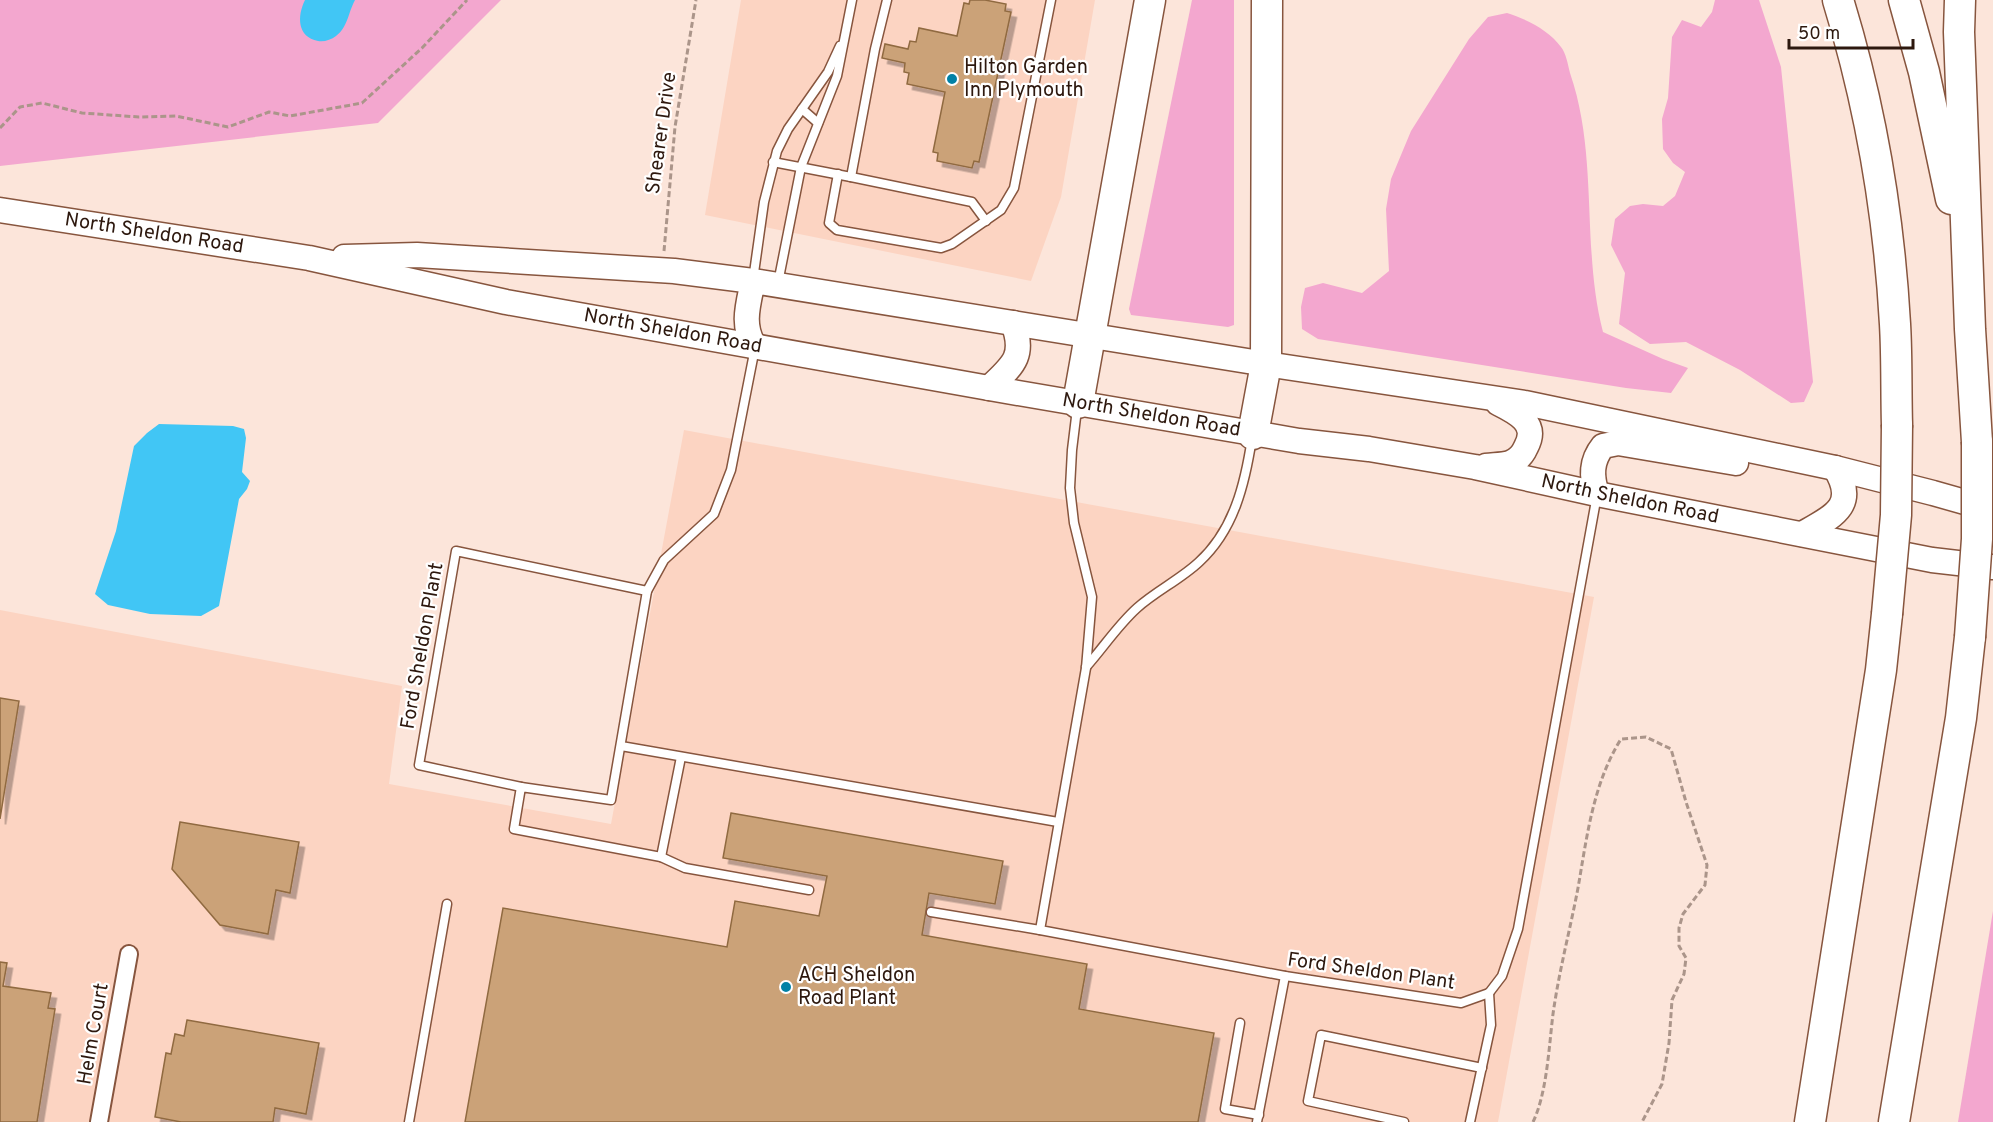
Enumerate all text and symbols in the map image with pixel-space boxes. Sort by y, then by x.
scale bar [1789,12,1914,50]
text: 50 m [1798,23,1840,46]
place label: Hilton Garden Inn Plymouth [964,55,1088,104]
street label: Shearer Drive [641,70,683,196]
marker: Hilton Garden Inn Plymouth [945,72,959,86]
street label: North Sheldon Road [63,207,245,261]
street label: North Sheldon Road [582,303,764,360]
street label: North Sheldon Road [1060,388,1243,444]
street label: North Sheldon Road [1539,469,1721,531]
street label: Ford Sheldon Plant [396,561,450,731]
street label: Ford Sheldon Plant [1286,947,1456,997]
place label: ACH Sheldon Road Plant [798,963,915,1012]
marker: ACH Sheldon Road Plant [779,980,793,994]
street label: Helm Court [72,981,116,1087]

